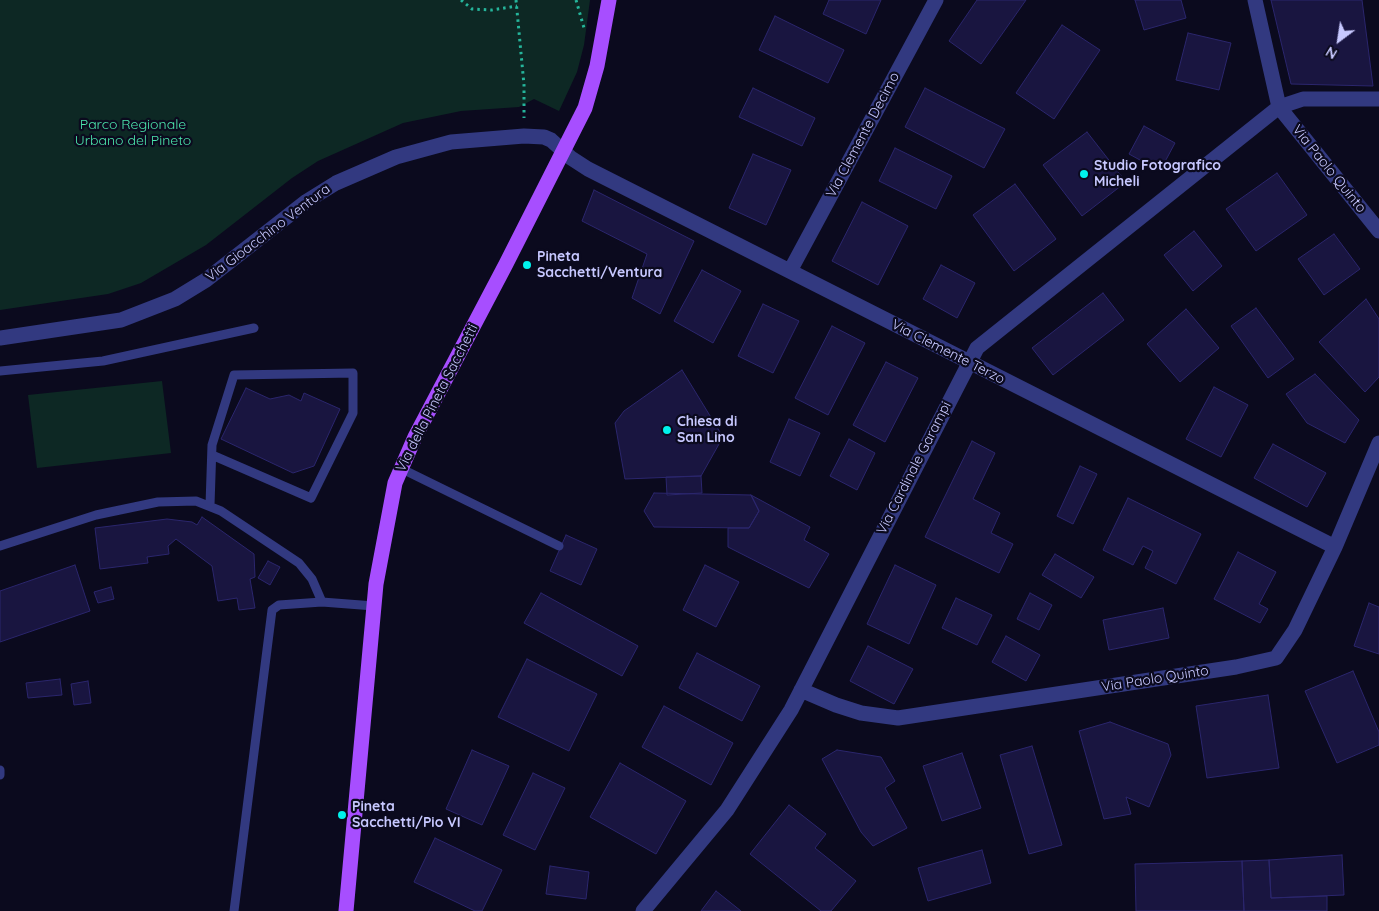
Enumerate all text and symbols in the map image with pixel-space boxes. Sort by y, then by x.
north arrow [1314,15,1364,65]
text: N [1322,42,1340,63]
street label: Via Clemente Decimo [823,69,903,201]
park label: Parco Regionale Urbano del Pineto [75,117,191,150]
street label: Via Paolo Quinto [1288,122,1370,216]
place label: Studio Fotografico Micheli [1094,158,1221,190]
marker: Studio Fotografico Micheli [1078,168,1090,180]
street label: Via Gioacchino Ventura [202,181,334,285]
place label: Pineta Sacchetti/Ventura [537,249,662,282]
marker: Pineta Sacchetti/Ventura [521,259,533,271]
street label: Via Clemente Terzo [888,316,1008,388]
street label: Via della Pineta Sacchetti [392,321,482,475]
street label: Via Cardinale Garampi [873,399,955,537]
place label: Chiesa di San Lino [677,414,737,447]
marker: Chiesa di San Lino [661,424,673,436]
street label: Via Paolo Quinto [1100,662,1210,696]
place label: Pineta Sacchetti/Pio VI [352,799,461,832]
marker: Pineta Sacchetti/Pio VI [336,809,348,821]

